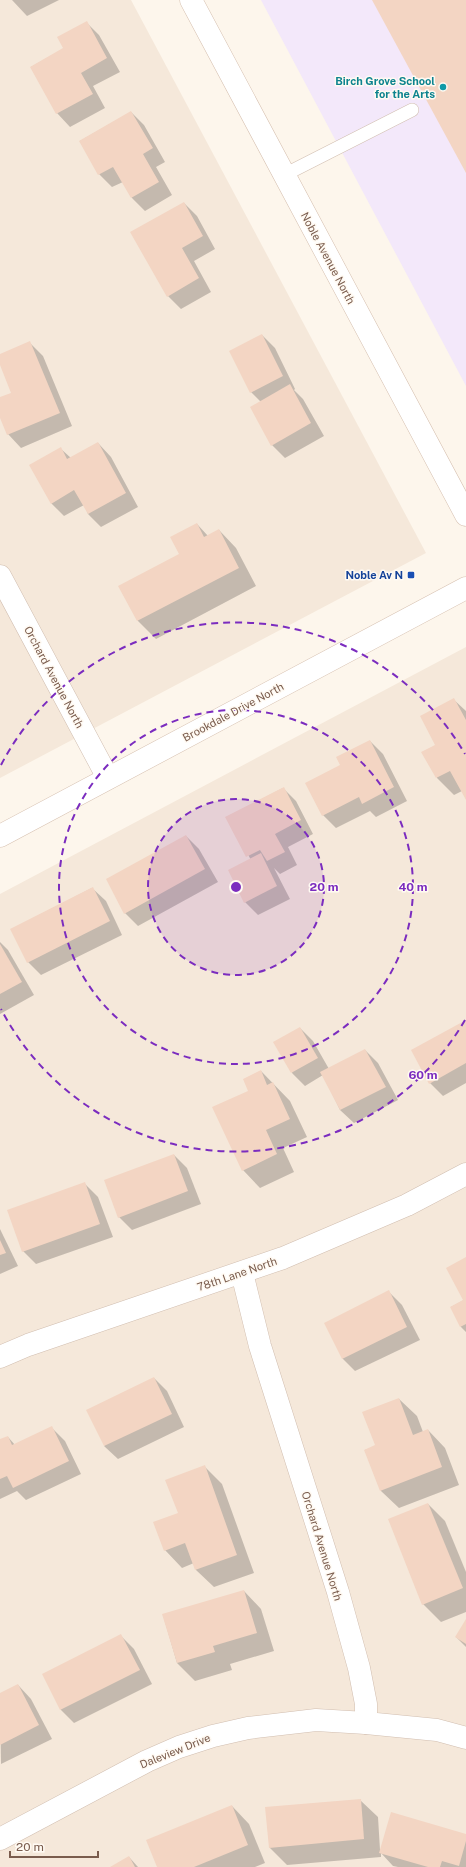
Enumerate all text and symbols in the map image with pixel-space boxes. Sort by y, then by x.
place label: Birch Grove School for the Arts [335,75,435,100]
marker: Birch Grove School for the Arts [438,82,448,92]
street label: Noble Avenue North [299,210,357,306]
place label: Noble Av N [346,569,403,581]
marker: Noble Av N [406,570,416,580]
street label: Orchard Avenue North [22,624,86,730]
street label: Brookdale Drive North [180,680,286,744]
centre of rings [229,880,243,894]
text: 20 m [310,880,339,894]
text: 40 m [398,880,428,894]
text: 60 m [408,1068,438,1082]
street label: 78th Lane North [196,1255,278,1293]
street label: Orchard Avenue North [300,1490,344,1602]
street label: Daleview Drive [138,1731,212,1771]
scale bar [10,1833,98,1859]
text: 20 m [16,1840,44,1854]

